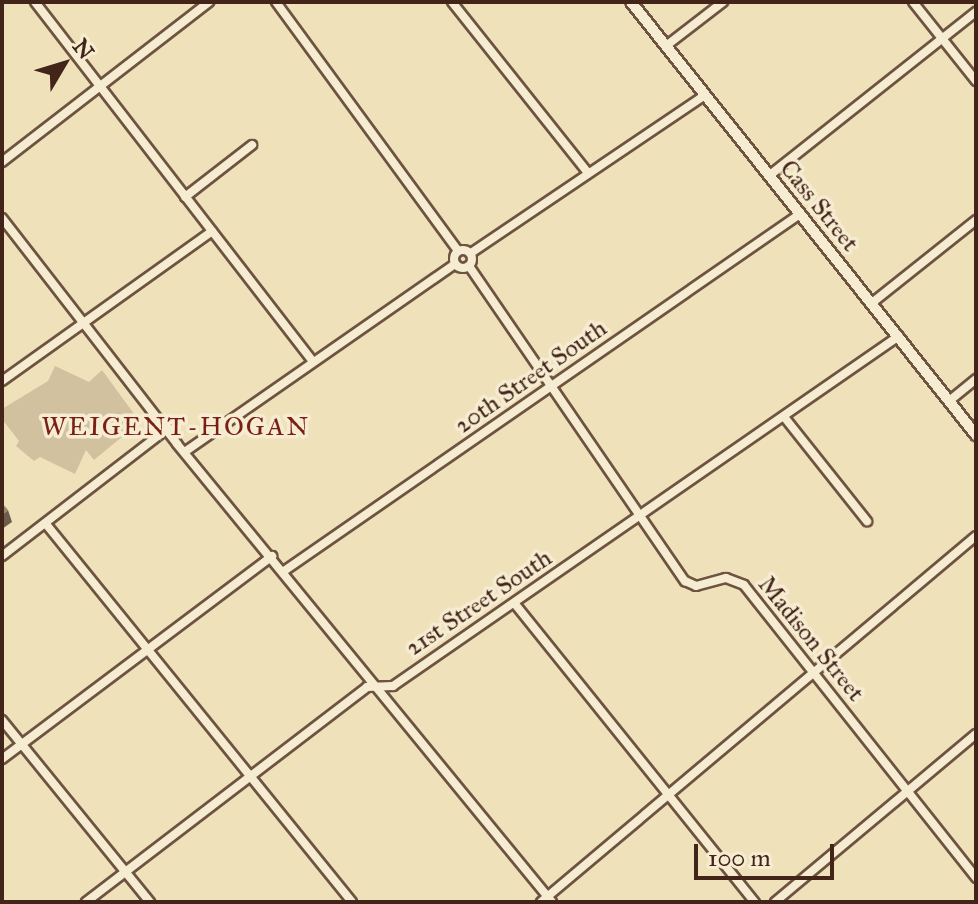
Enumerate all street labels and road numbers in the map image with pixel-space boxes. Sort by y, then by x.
street label: Cass Street [774,155,864,257]
street label: 20th Street South [450,314,612,440]
street label: 21st Street South [401,544,557,662]
street label: Madison Street [752,571,870,707]

